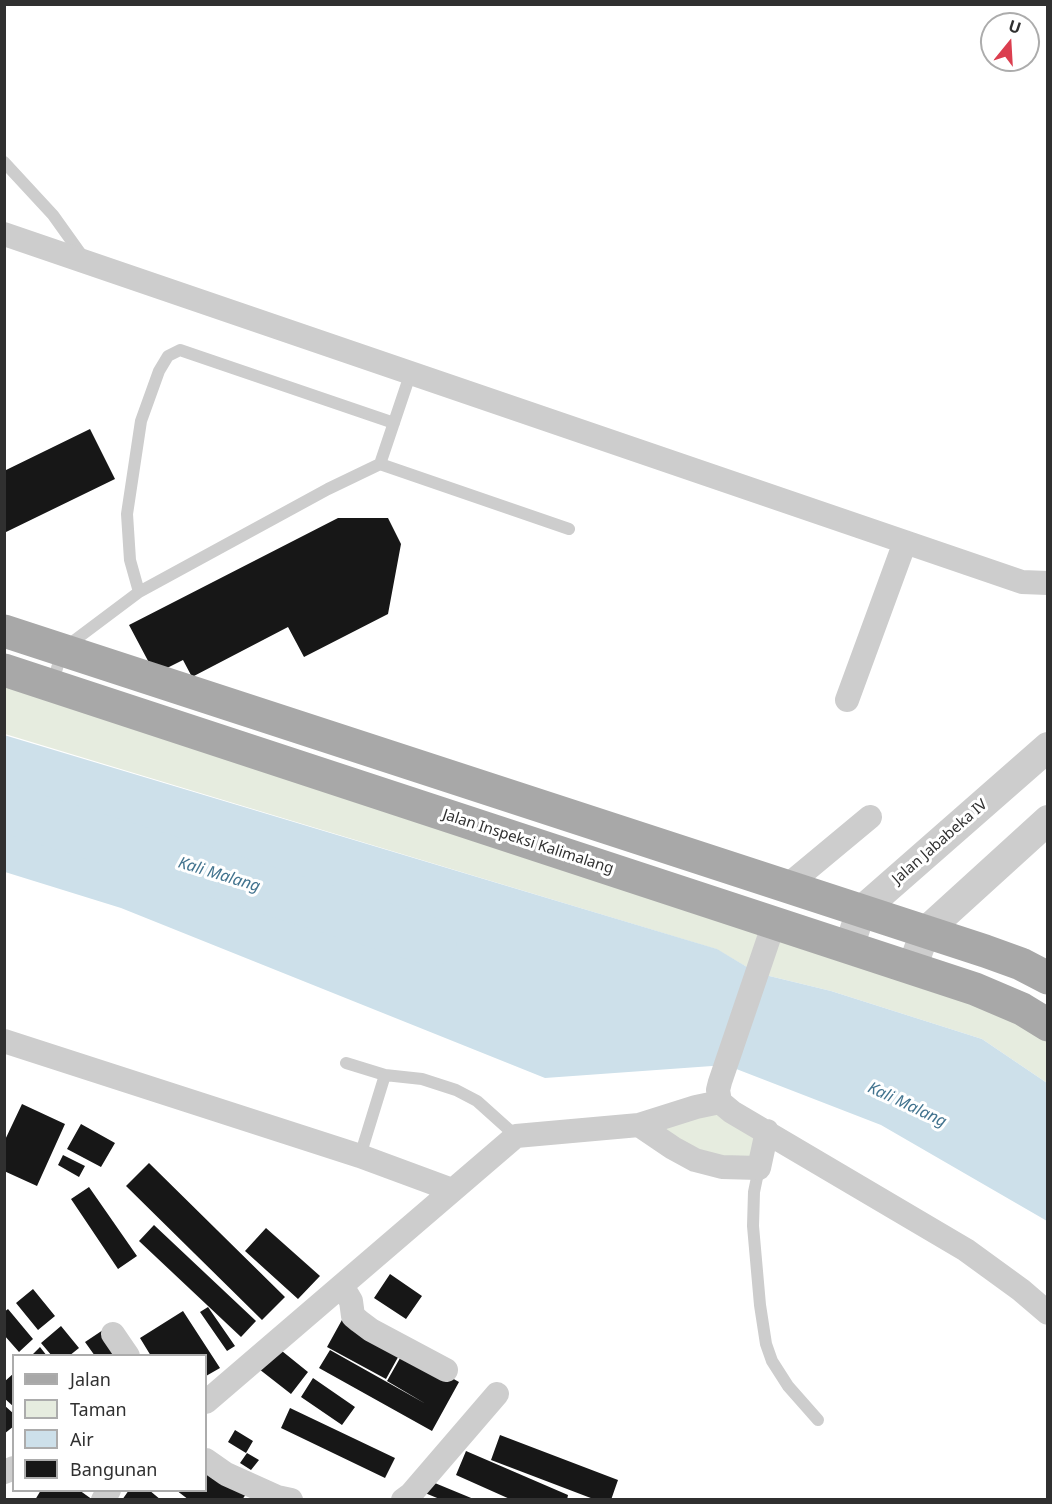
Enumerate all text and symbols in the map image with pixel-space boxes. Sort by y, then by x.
north arrow [980,12,1040,72]
text: U [1006,14,1024,39]
street label: Jalan Jababeka IV [889,796,991,888]
street label: Jalan Inspeksi Kalimalang [440,806,616,878]
water label: Kali Malang [176,853,262,897]
water label: Kali Malang [865,1078,949,1132]
legend [12,1354,207,1492]
text: Jalan [70,1367,111,1391]
text: Taman [70,1397,127,1421]
text: Air [70,1427,94,1451]
text: Bangunan [70,1457,157,1481]

